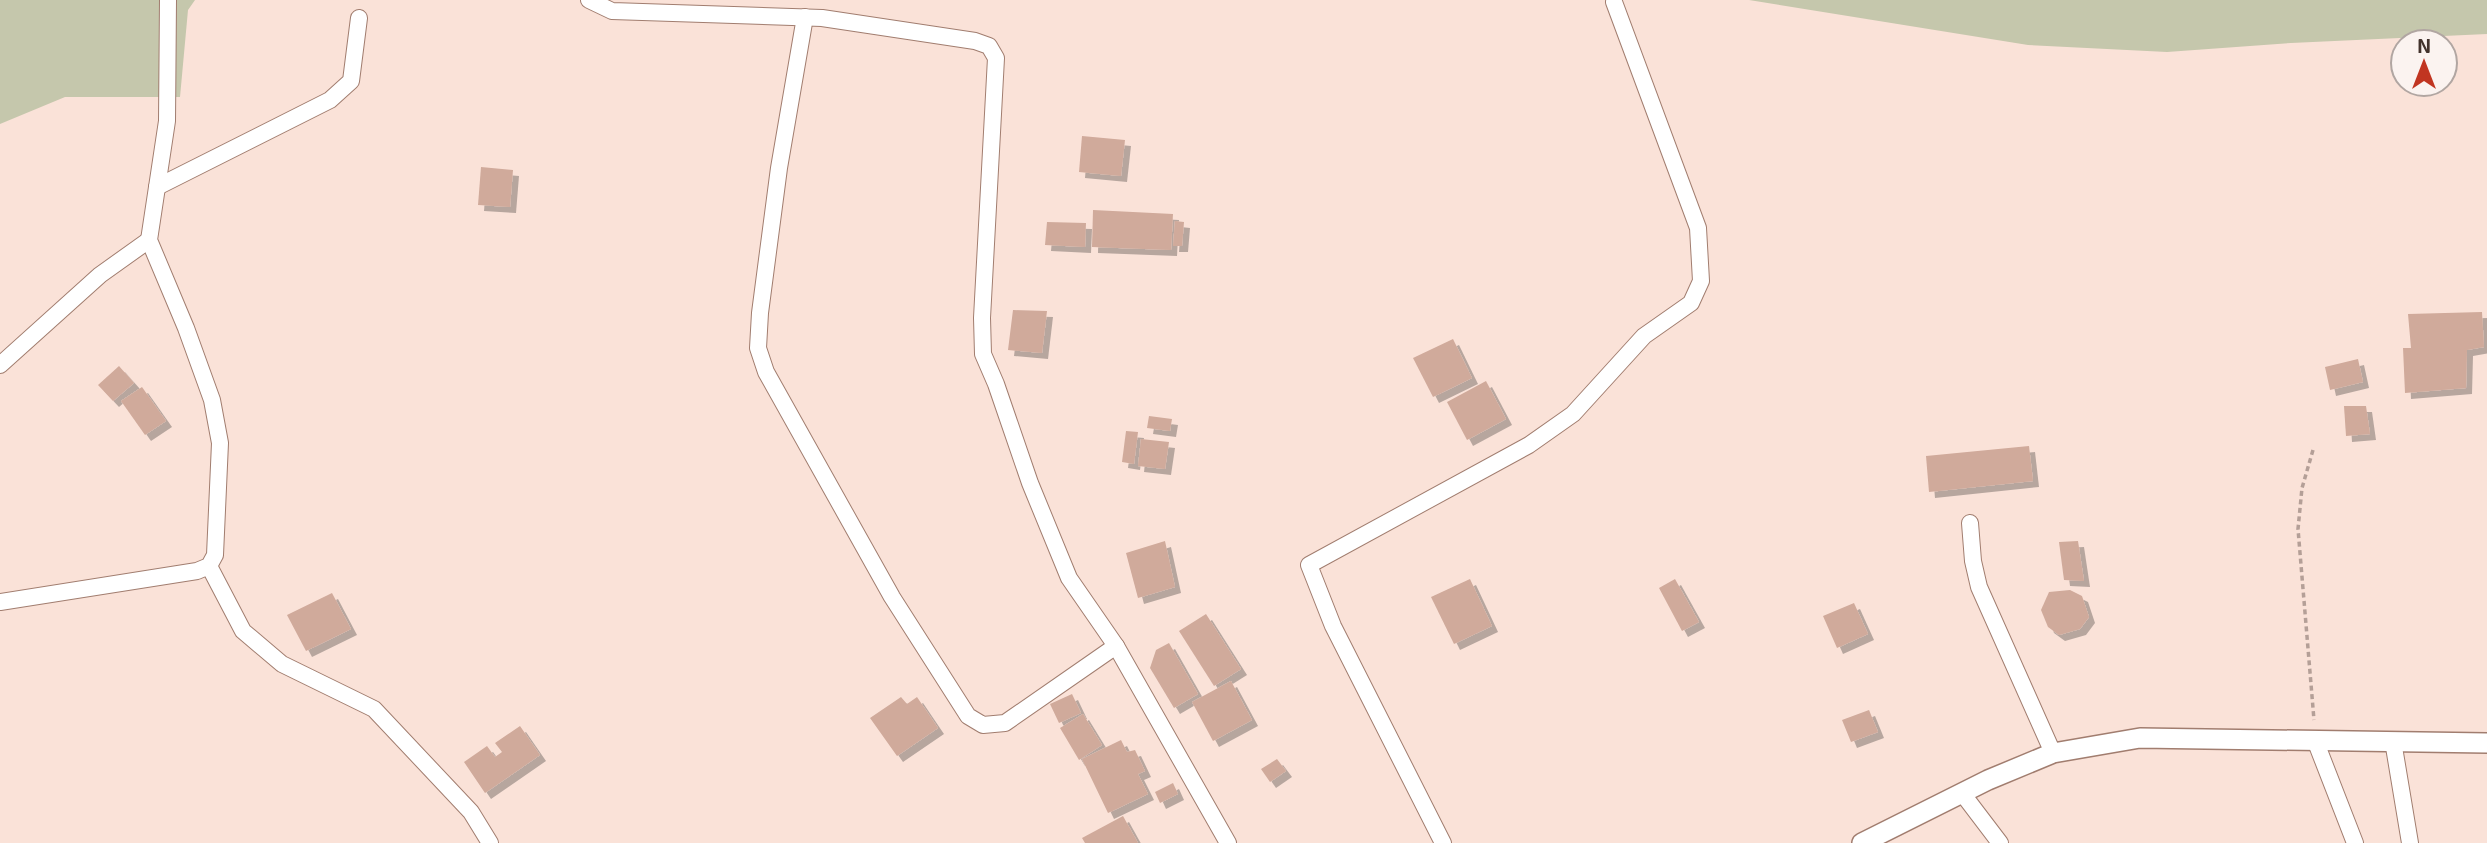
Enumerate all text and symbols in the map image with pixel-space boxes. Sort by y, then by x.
north arrow [2389,28,2459,98]
text: N [2417,34,2431,57]

